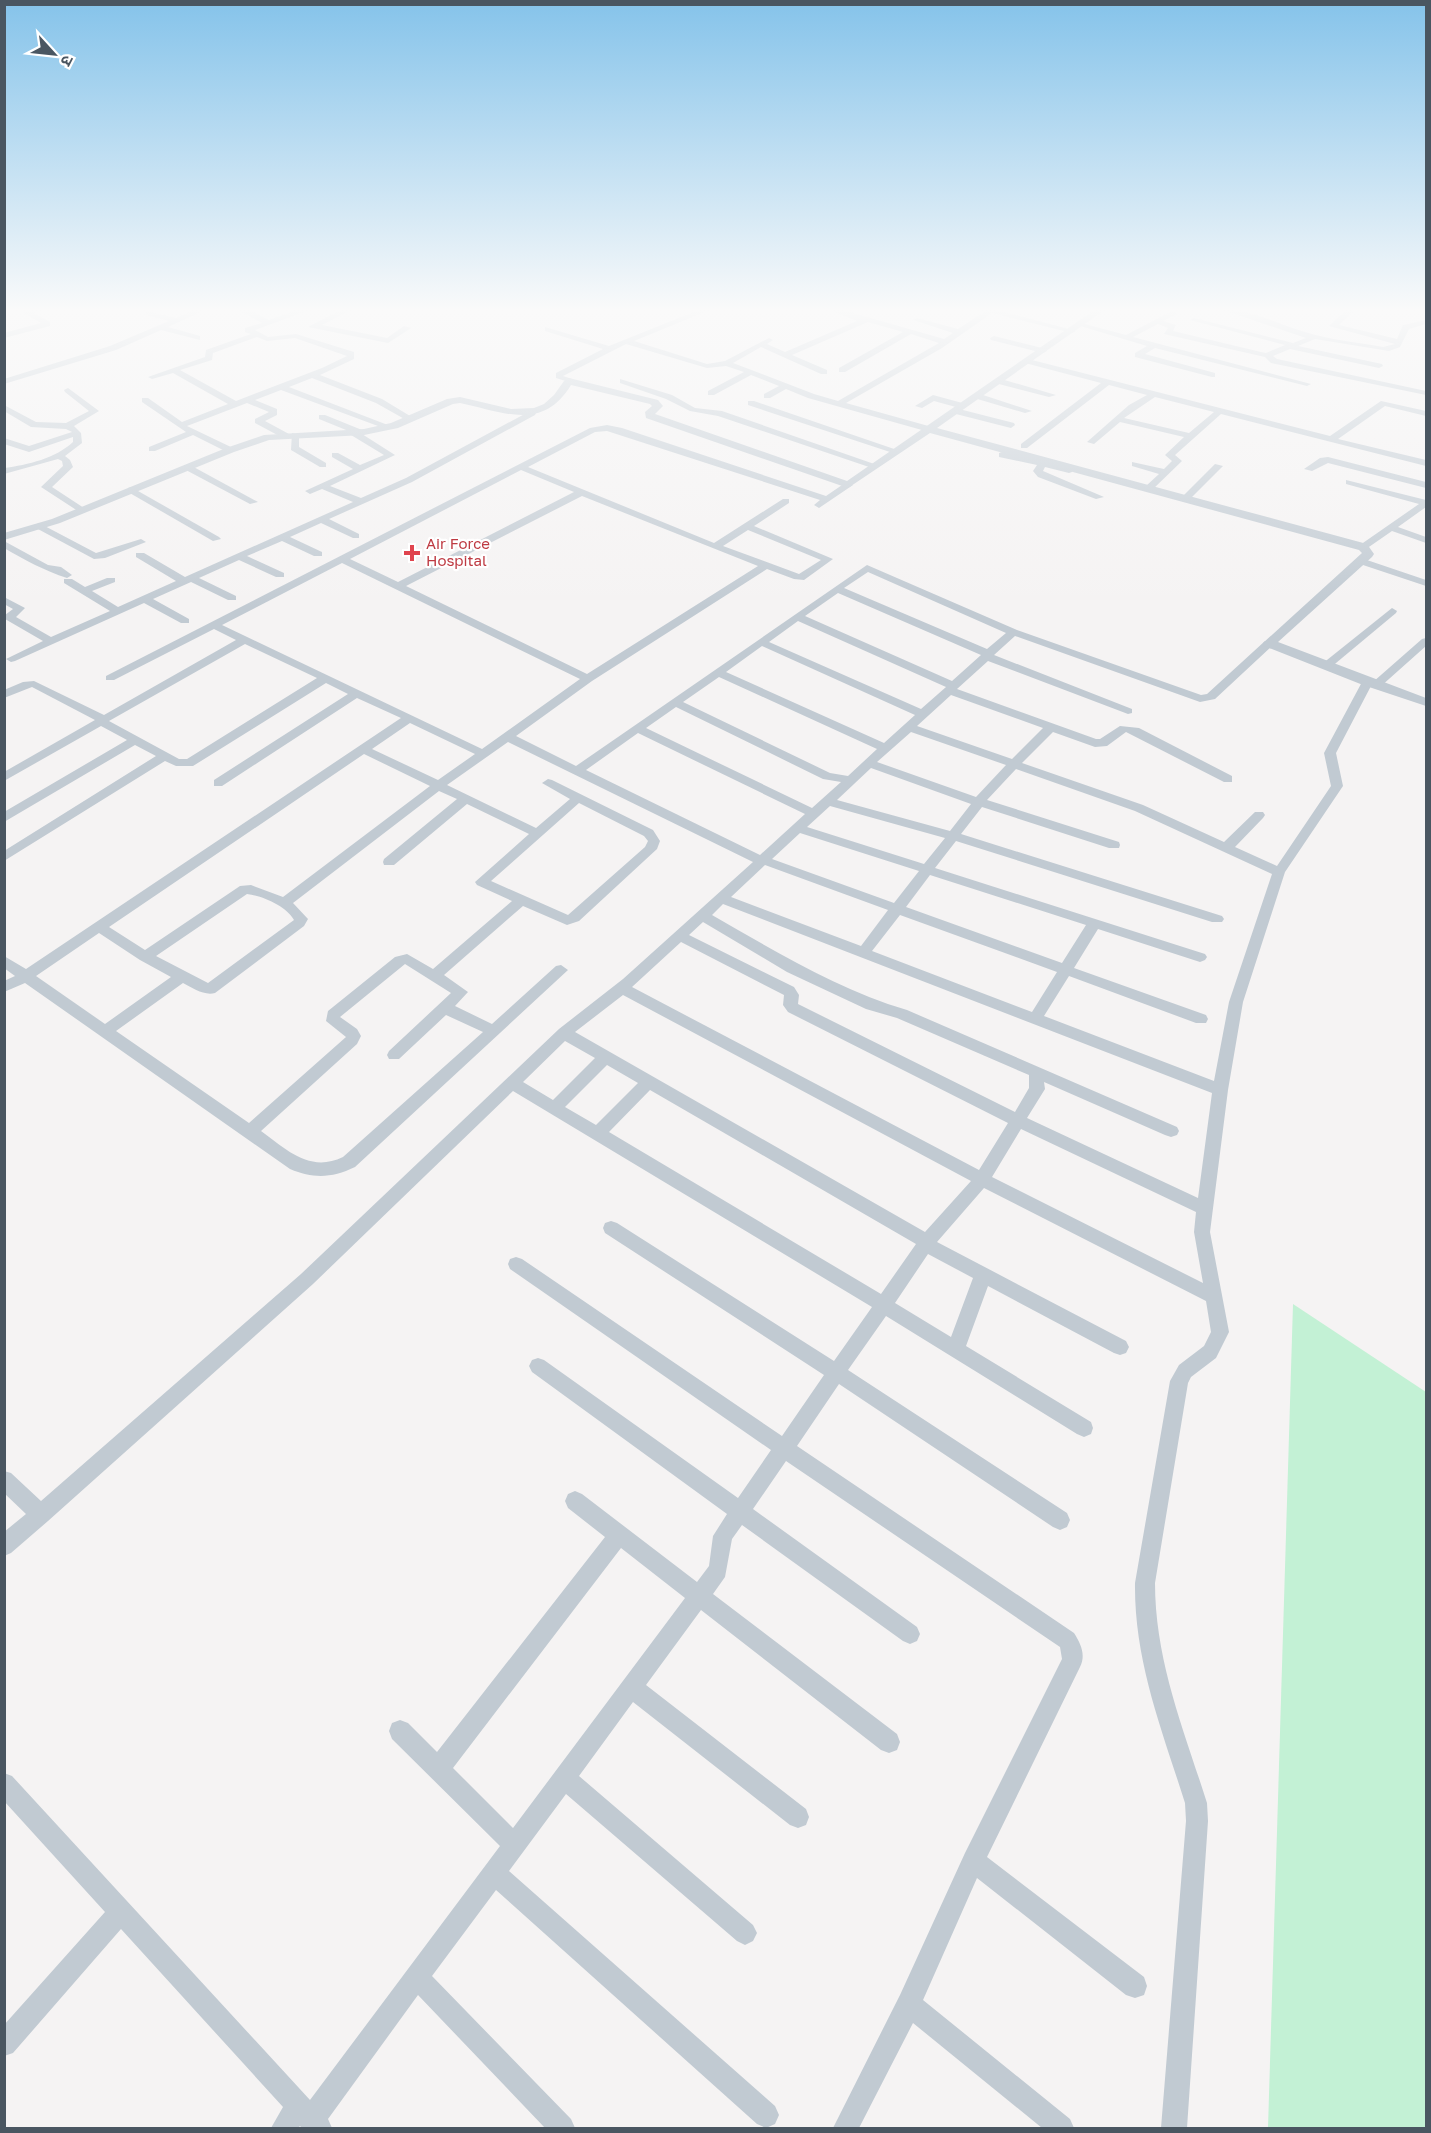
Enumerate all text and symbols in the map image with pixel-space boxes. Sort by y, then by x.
north arrow [24,24,84,84]
text: उ [56,52,78,70]
place label: Air Force Hospital [426,534,490,569]
marker: Air Force Hospital [403,544,421,562]

